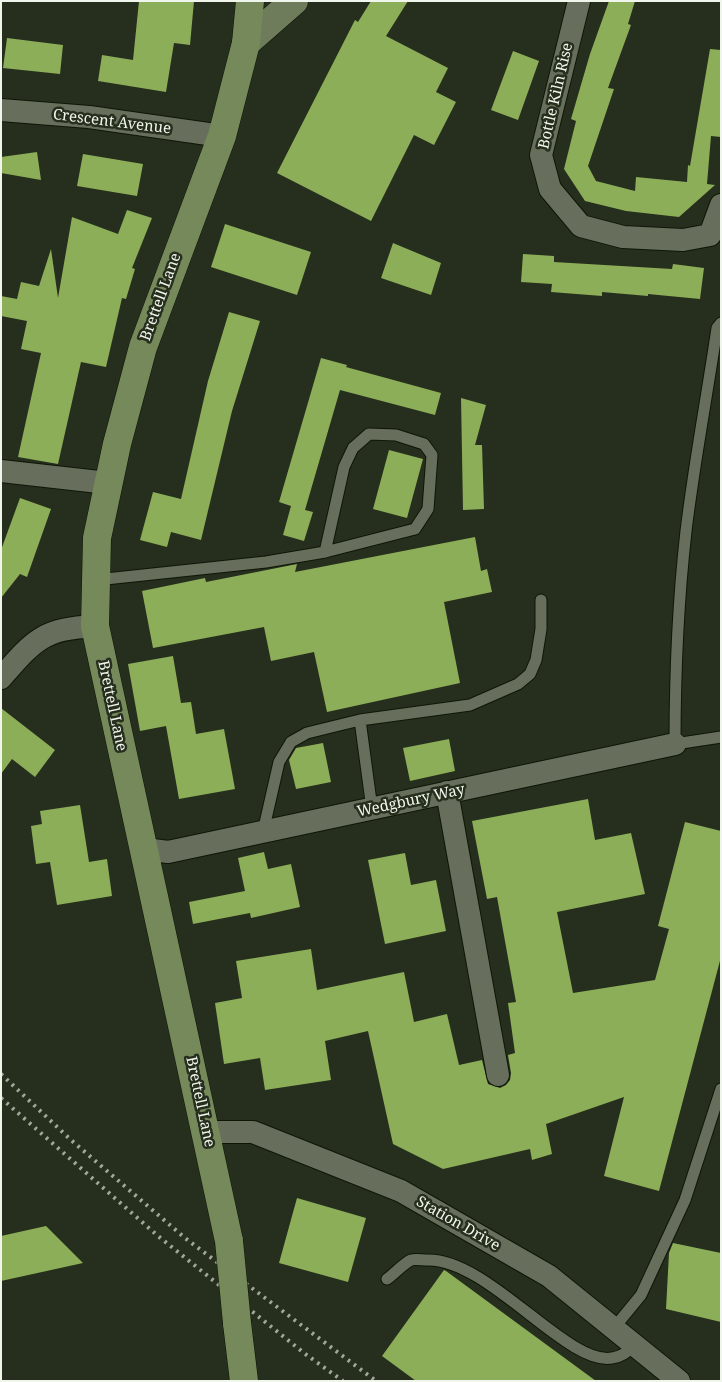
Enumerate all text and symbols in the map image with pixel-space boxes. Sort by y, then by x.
street label: Bottle Kiln Rise [535,41,577,151]
street label: Crescent Avenue [52,106,172,138]
street label: Brettell Lane [137,251,185,343]
street label: Brettell Lane [94,659,130,753]
street label: Wedgbury Way [356,781,466,821]
street label: Brettell Lane [182,1055,218,1149]
street label: Station Drive [413,1193,503,1255]

